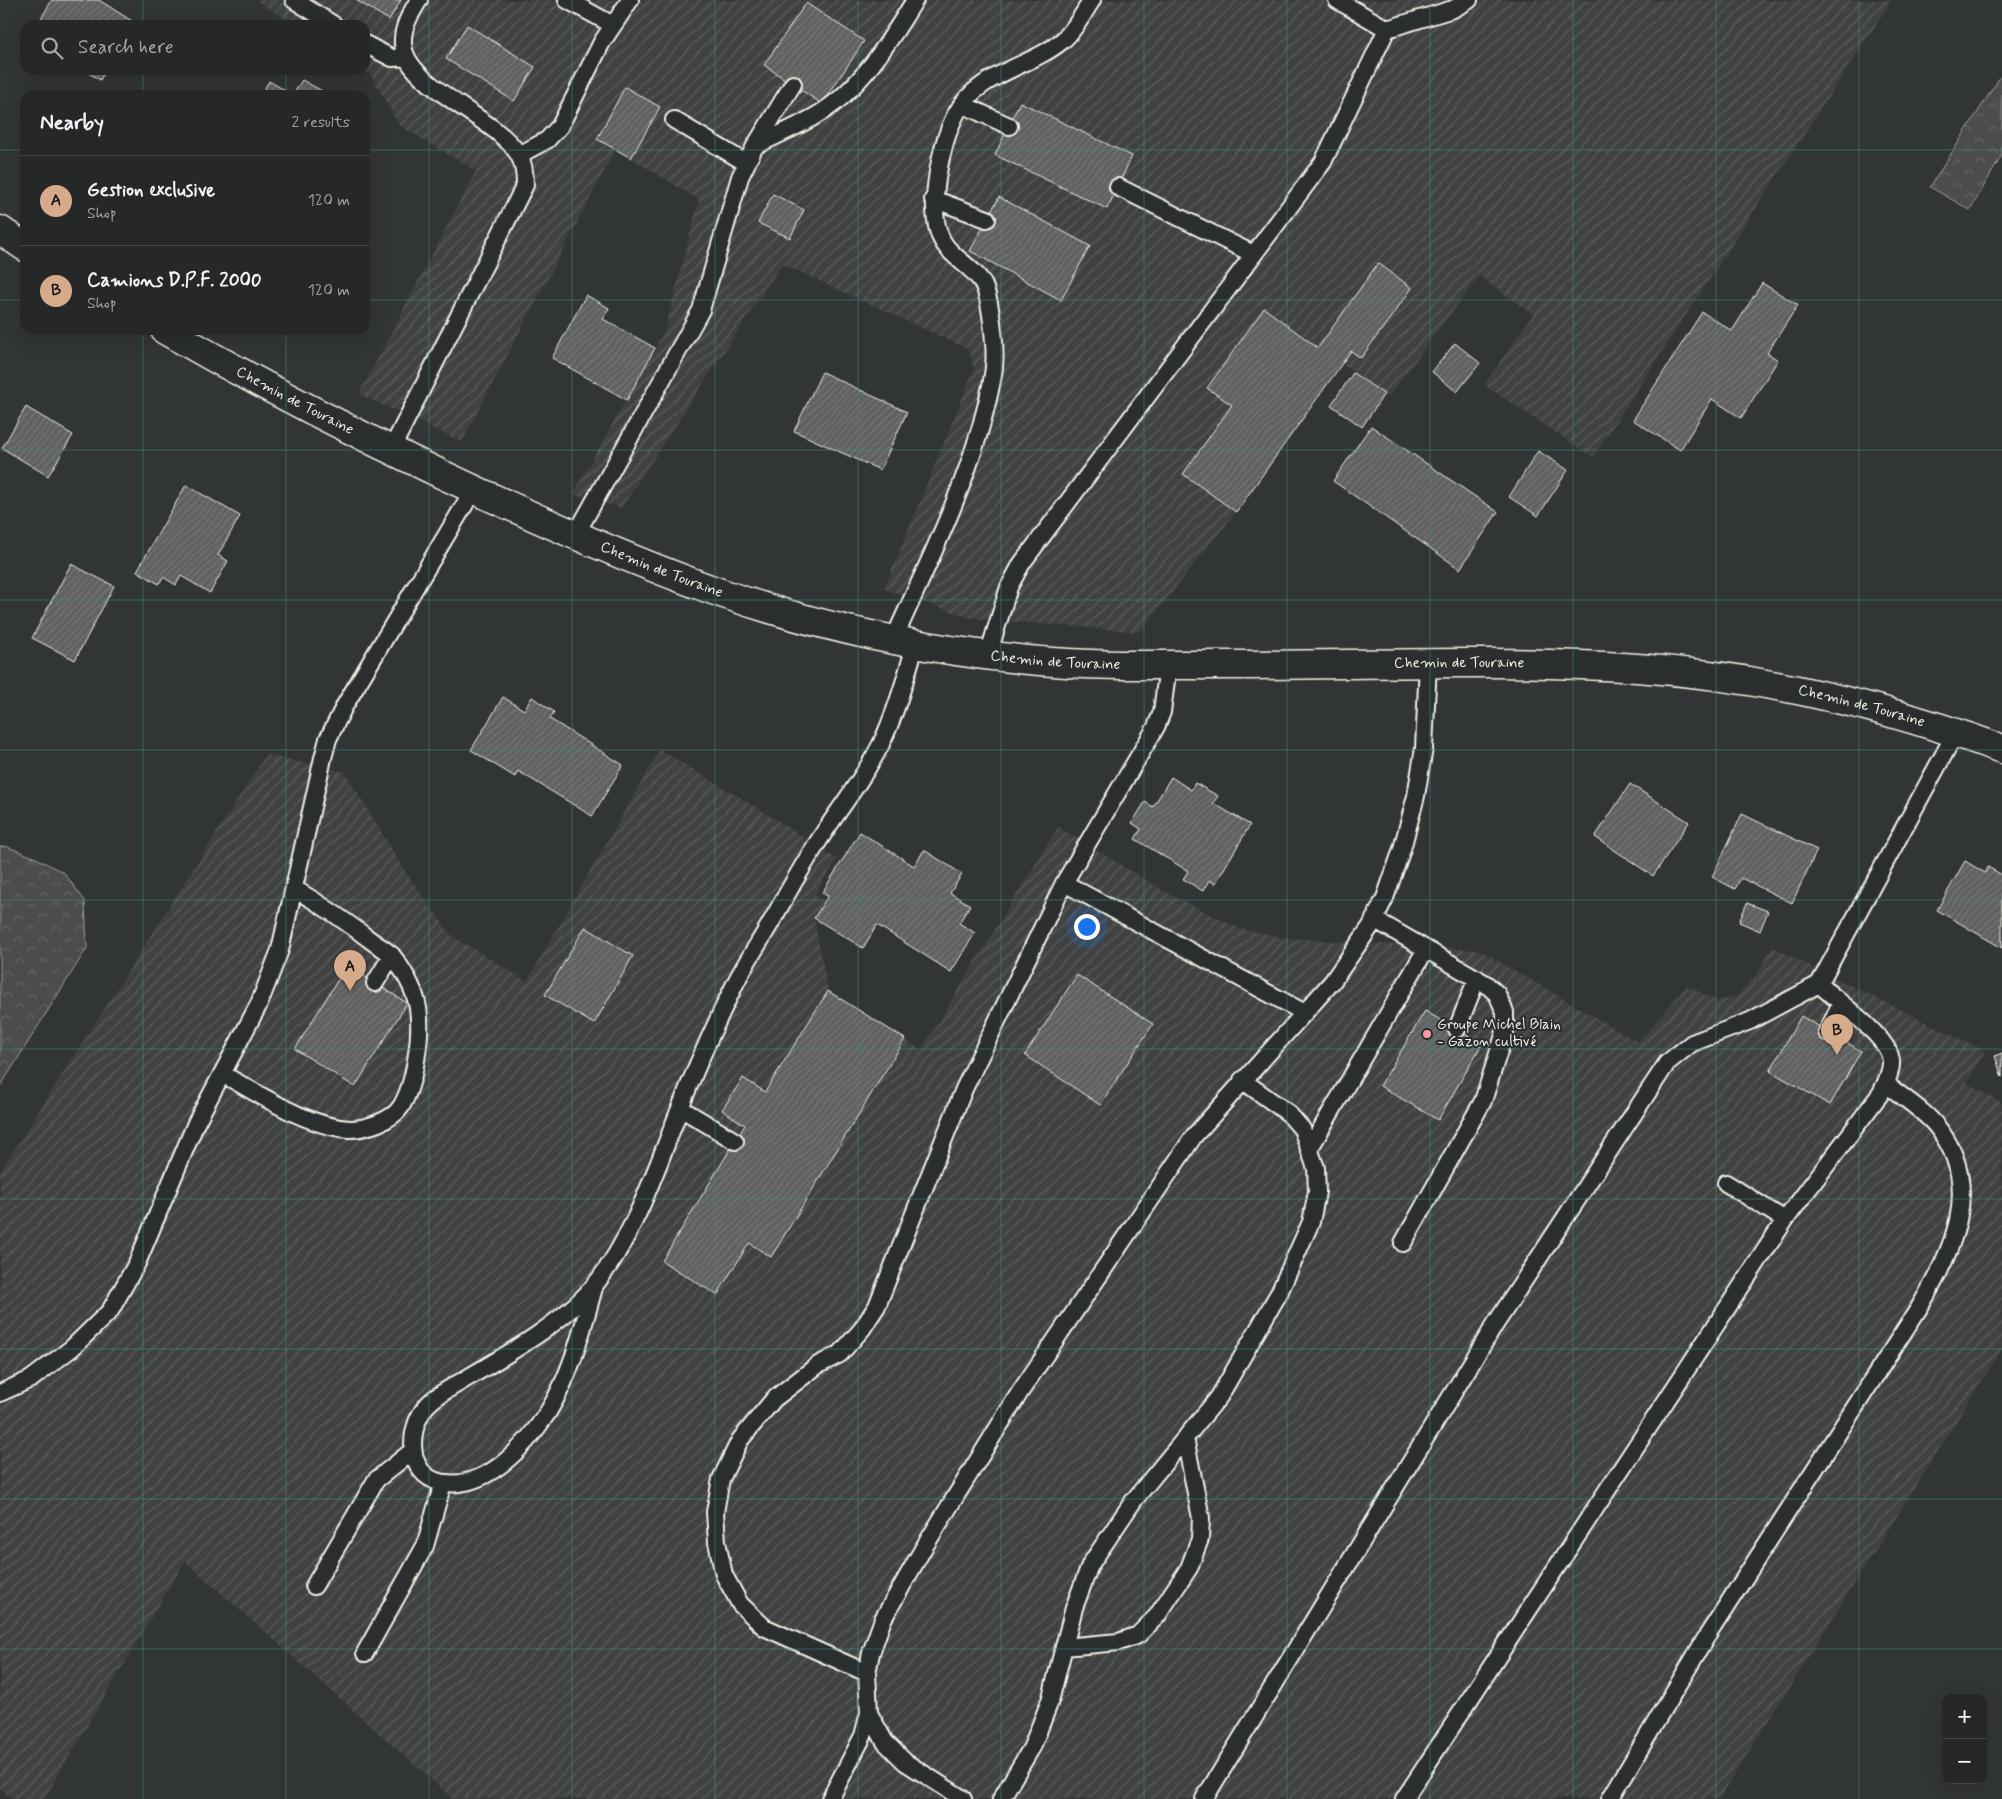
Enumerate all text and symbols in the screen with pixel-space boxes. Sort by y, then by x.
search box [20,20,370,75]
icon: search [38,34,66,62]
text: Search here [78,35,174,60]
text: Nearby [40,109,104,137]
text: 2 results [292,112,350,133]
text: Gestion exclusive [87,178,215,203]
text: A [51,190,61,211]
text: 120 m [308,190,350,211]
text: Shop [87,203,116,224]
text: Camions D.P.F. 2000 [87,268,262,293]
text: B [51,280,61,301]
text: 120 m [308,280,350,301]
text: Shop [87,293,116,314]
street label: Chemin de Touraine [232,362,357,440]
street label: Chemin de Touraine [597,537,726,603]
street label: Chemin de Touraine [989,646,1121,675]
street label: Chemin de Touraine [1394,653,1525,673]
street label: Chemin de Touraine [1796,680,1928,732]
your location [1074,914,1100,940]
pin: A [334,950,366,991]
pin: B [1821,1014,1853,1055]
place label: Groupe Michel Blain - Gazon cultivé [1437,1015,1561,1052]
marker: Groupe Michel Blain - Gazon cultivé [1421,1028,1433,1040]
map controls [1942,1694,1987,1784]
button: + [1942,1694,1987,1739]
button: − [1942,1739,1987,1784]

